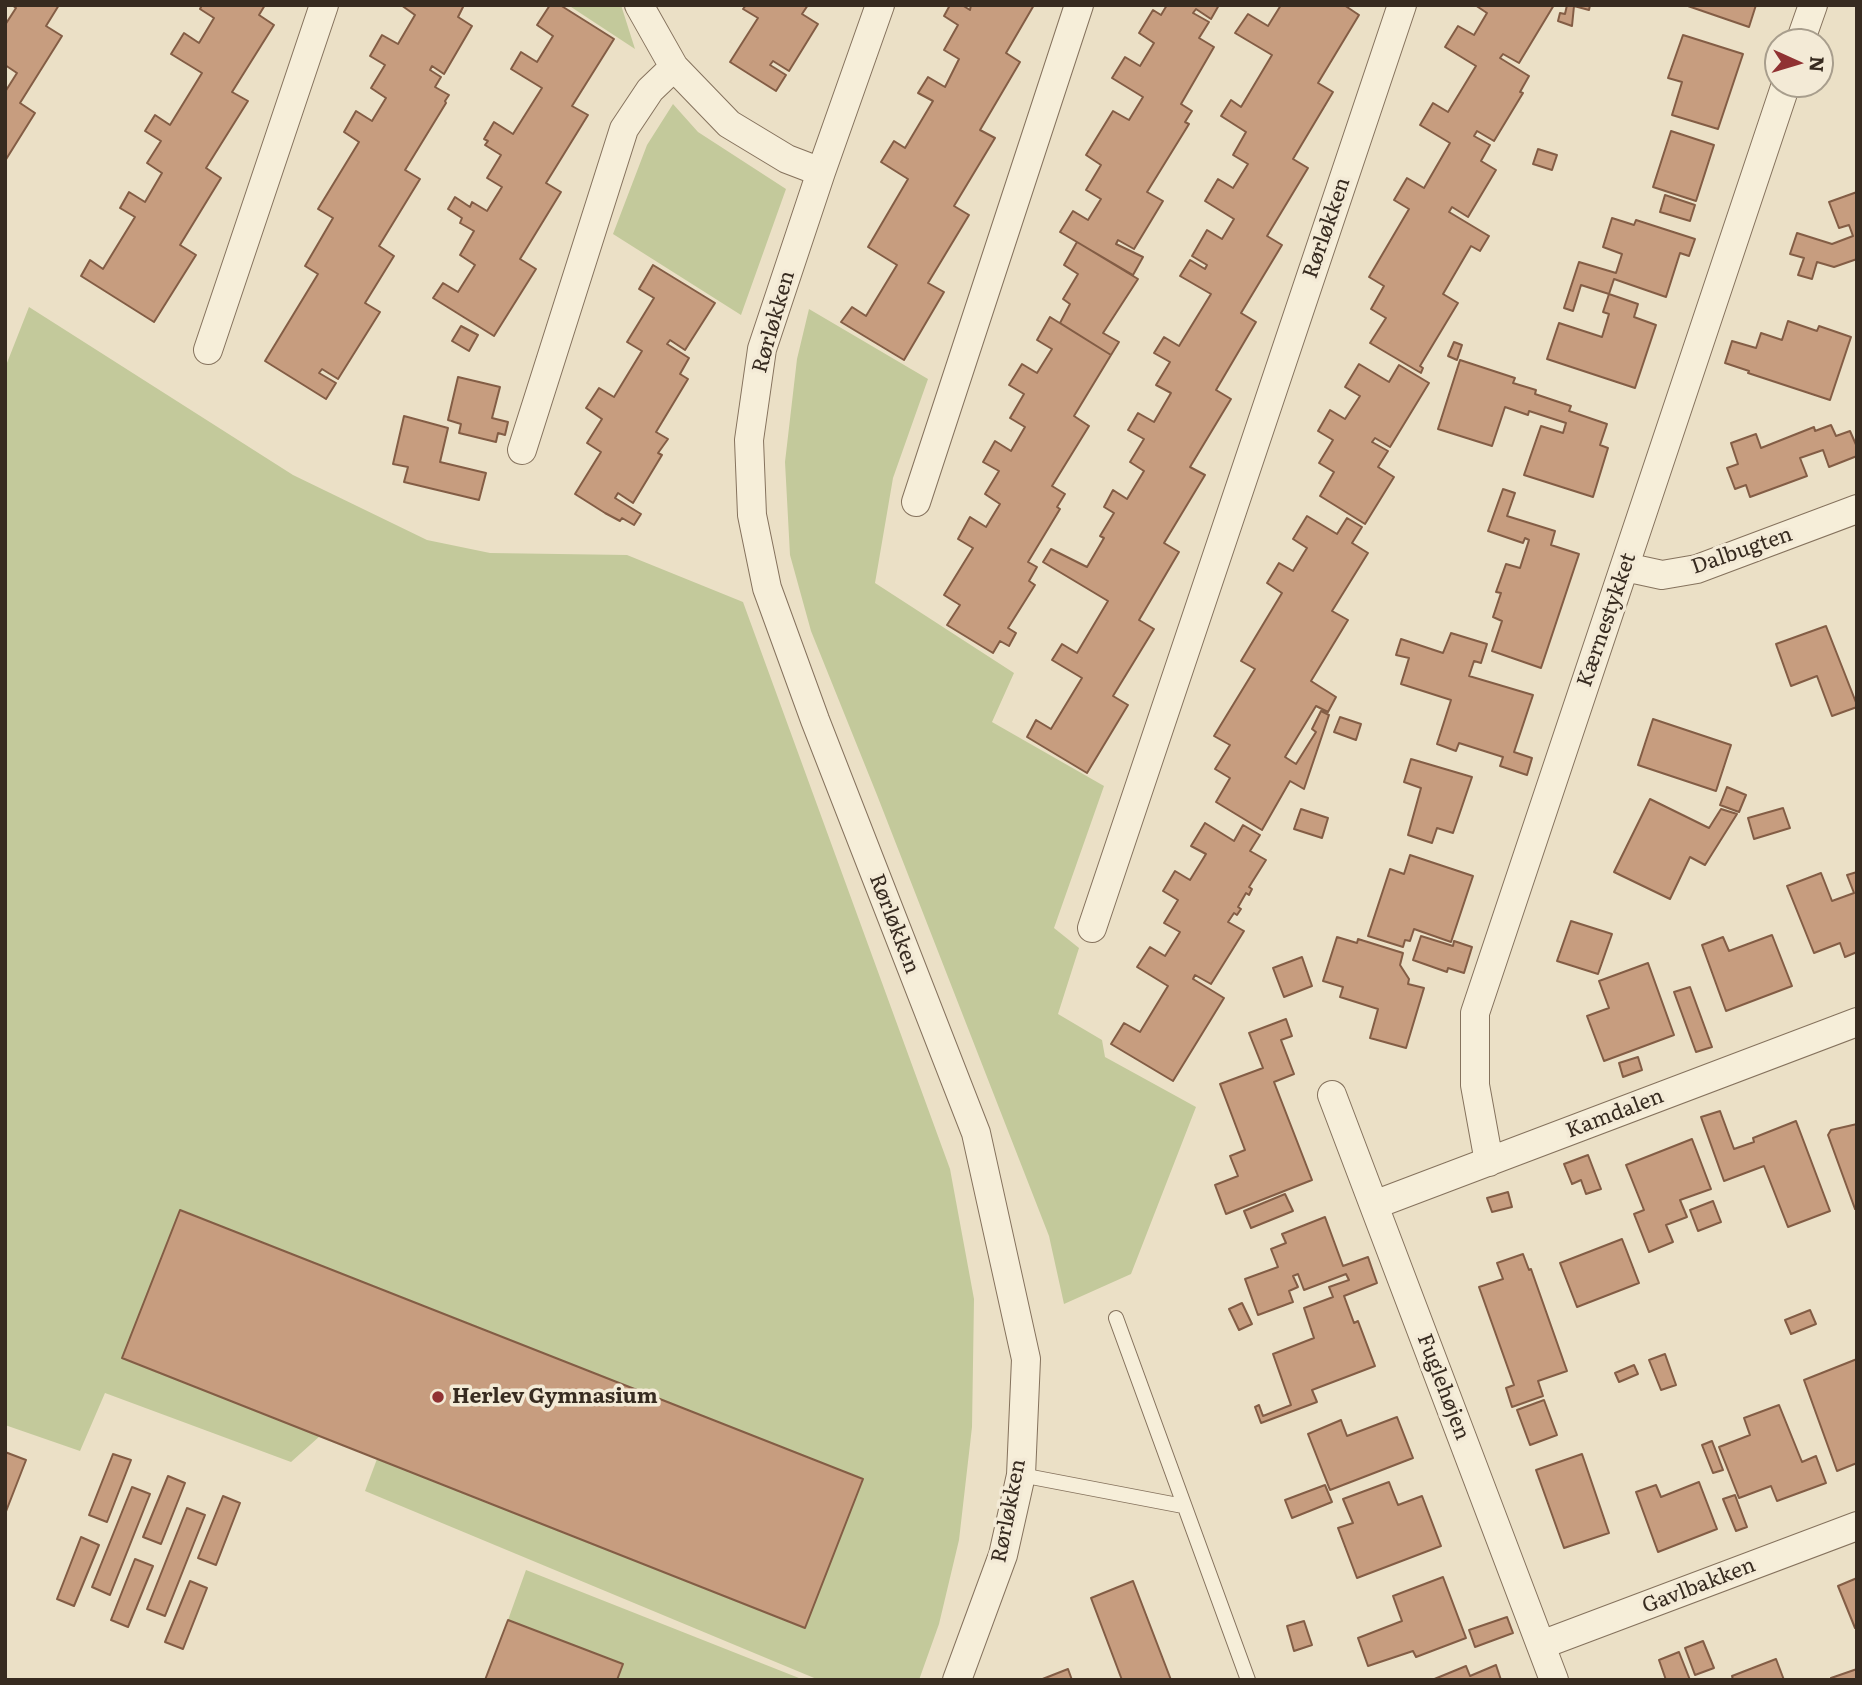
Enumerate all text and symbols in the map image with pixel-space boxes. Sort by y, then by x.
north arrow [1764,28,1834,98]
text: N [1803,55,1832,73]
street label: Rørløkken [1298,174,1356,282]
street label: Rørløkken [747,268,801,376]
street label: Dalbugten [1688,522,1796,580]
street label: Kærnestykket [1572,550,1642,690]
street label: Rørløkken [863,870,925,978]
street label: Kamdalen [1563,1084,1667,1144]
street label: Fuglehøjen [1411,1330,1475,1444]
place label: Herlev Gymnasium [452,1384,658,1410]
marker: Herlev Gymnasium [430,1389,446,1405]
street label: Rørløkken [987,1457,1031,1565]
street label: Gavlbakken [1639,1553,1759,1619]

